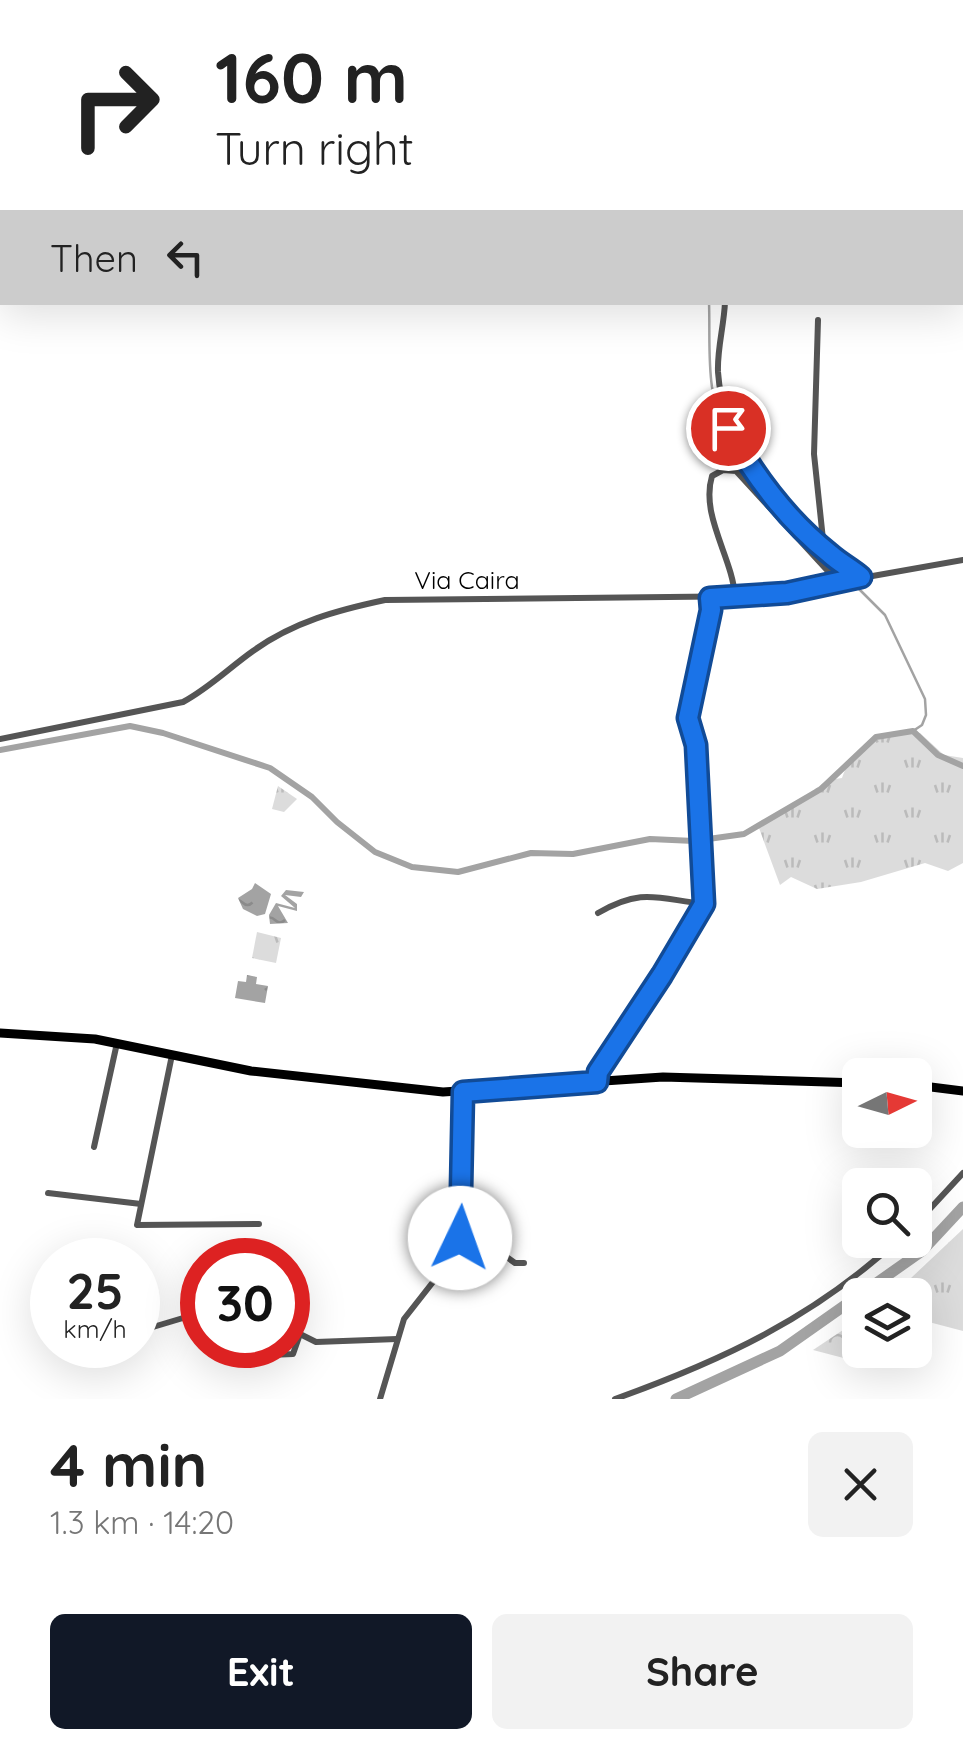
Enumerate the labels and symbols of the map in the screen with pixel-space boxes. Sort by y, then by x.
pin [686,386,771,471]
street label: Via Caira [414,564,520,595]
north arrow [842,1058,932,1148]
position arrow [408,1186,512,1290]
speed limit sign: 30 [180,1238,310,1368]

